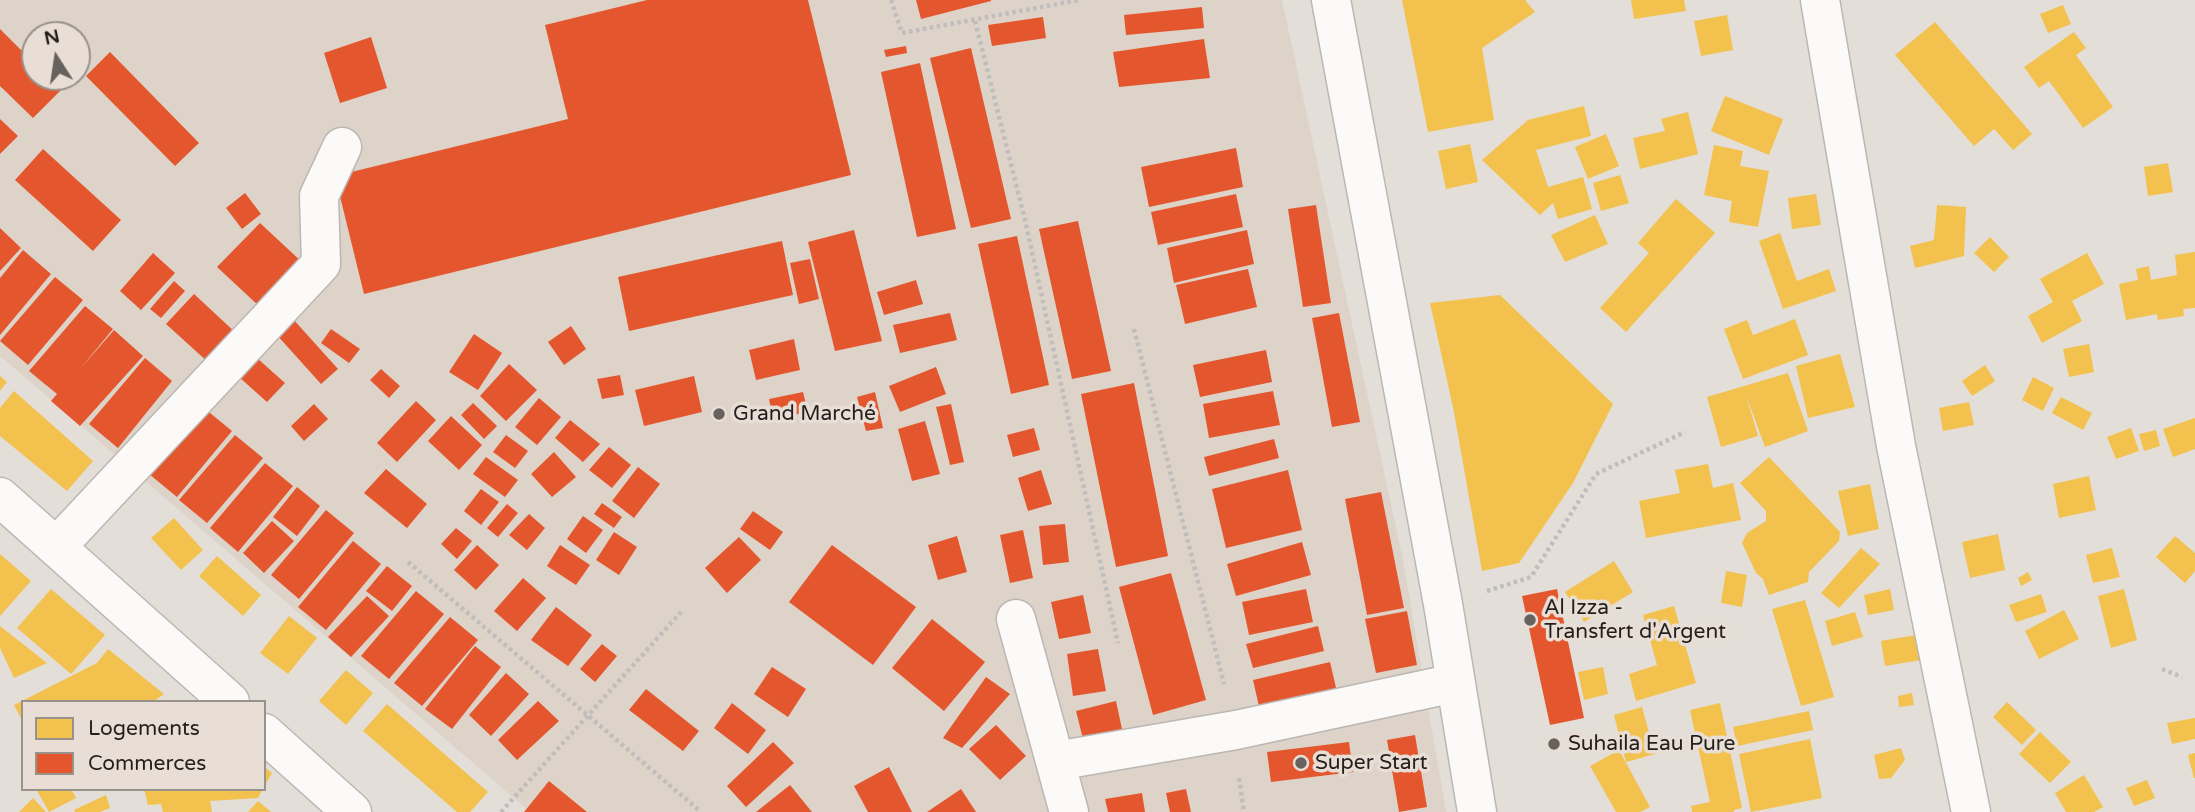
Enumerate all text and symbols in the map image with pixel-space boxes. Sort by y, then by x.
north arrow [21,21,91,91]
text: N [42,25,62,50]
place label: Grand Marché [733,401,876,427]
marker: Grand Marché [711,406,727,422]
place label: Al Izza - Transfert d'Argent [1544,595,1726,645]
marker: Al Izza - Transfert d'Argent [1522,612,1538,628]
legend [21,700,266,791]
text: Logements [88,716,200,741]
place label: Suhaila Eau Pure [1568,731,1735,757]
marker: Suhaila Eau Pure [1546,736,1562,752]
place label: Super Start [1315,750,1428,776]
text: Commerces [88,751,206,776]
marker: Super Start [1293,755,1309,771]

